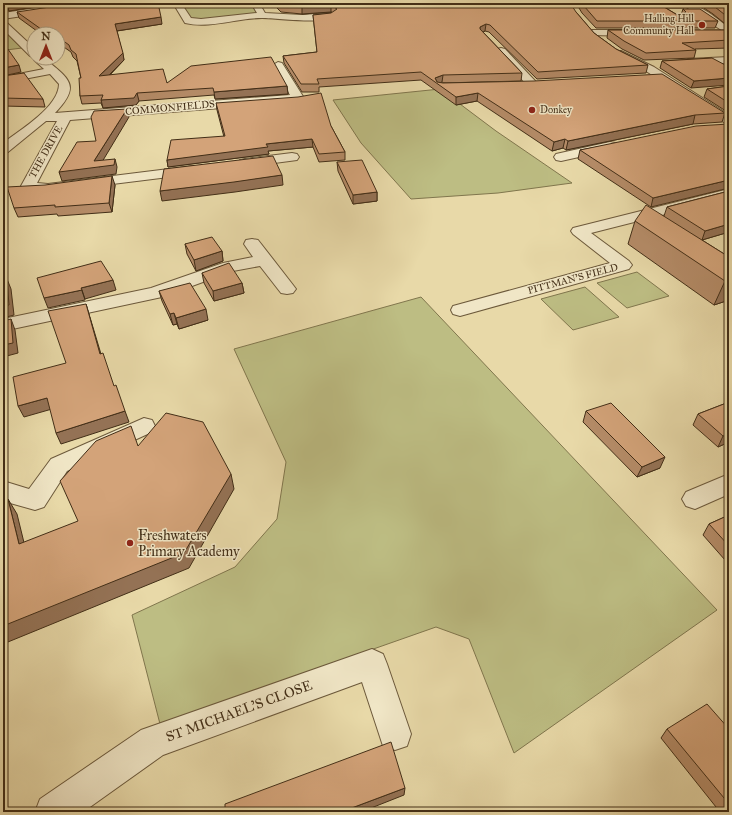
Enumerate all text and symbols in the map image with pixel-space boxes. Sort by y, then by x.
place label: Halling Hill Community Hall [623,13,694,37]
marker: Halling Hill Community Hall [697,20,707,30]
north arrow [26,26,66,66]
text: N [41,30,51,43]
street label: COMMONFIELDS [125,98,215,118]
place label: Donkey [540,104,572,116]
marker: Donkey [527,105,537,115]
street label: THE DRIVE [27,124,65,180]
street label: PITTMAN'S FIELD [527,261,620,297]
place label: Freshwaters Primary Academy [138,527,240,560]
marker: Freshwaters Primary Academy [125,538,135,548]
street label: ST MICHAEL'S CLOSE [164,677,314,745]

